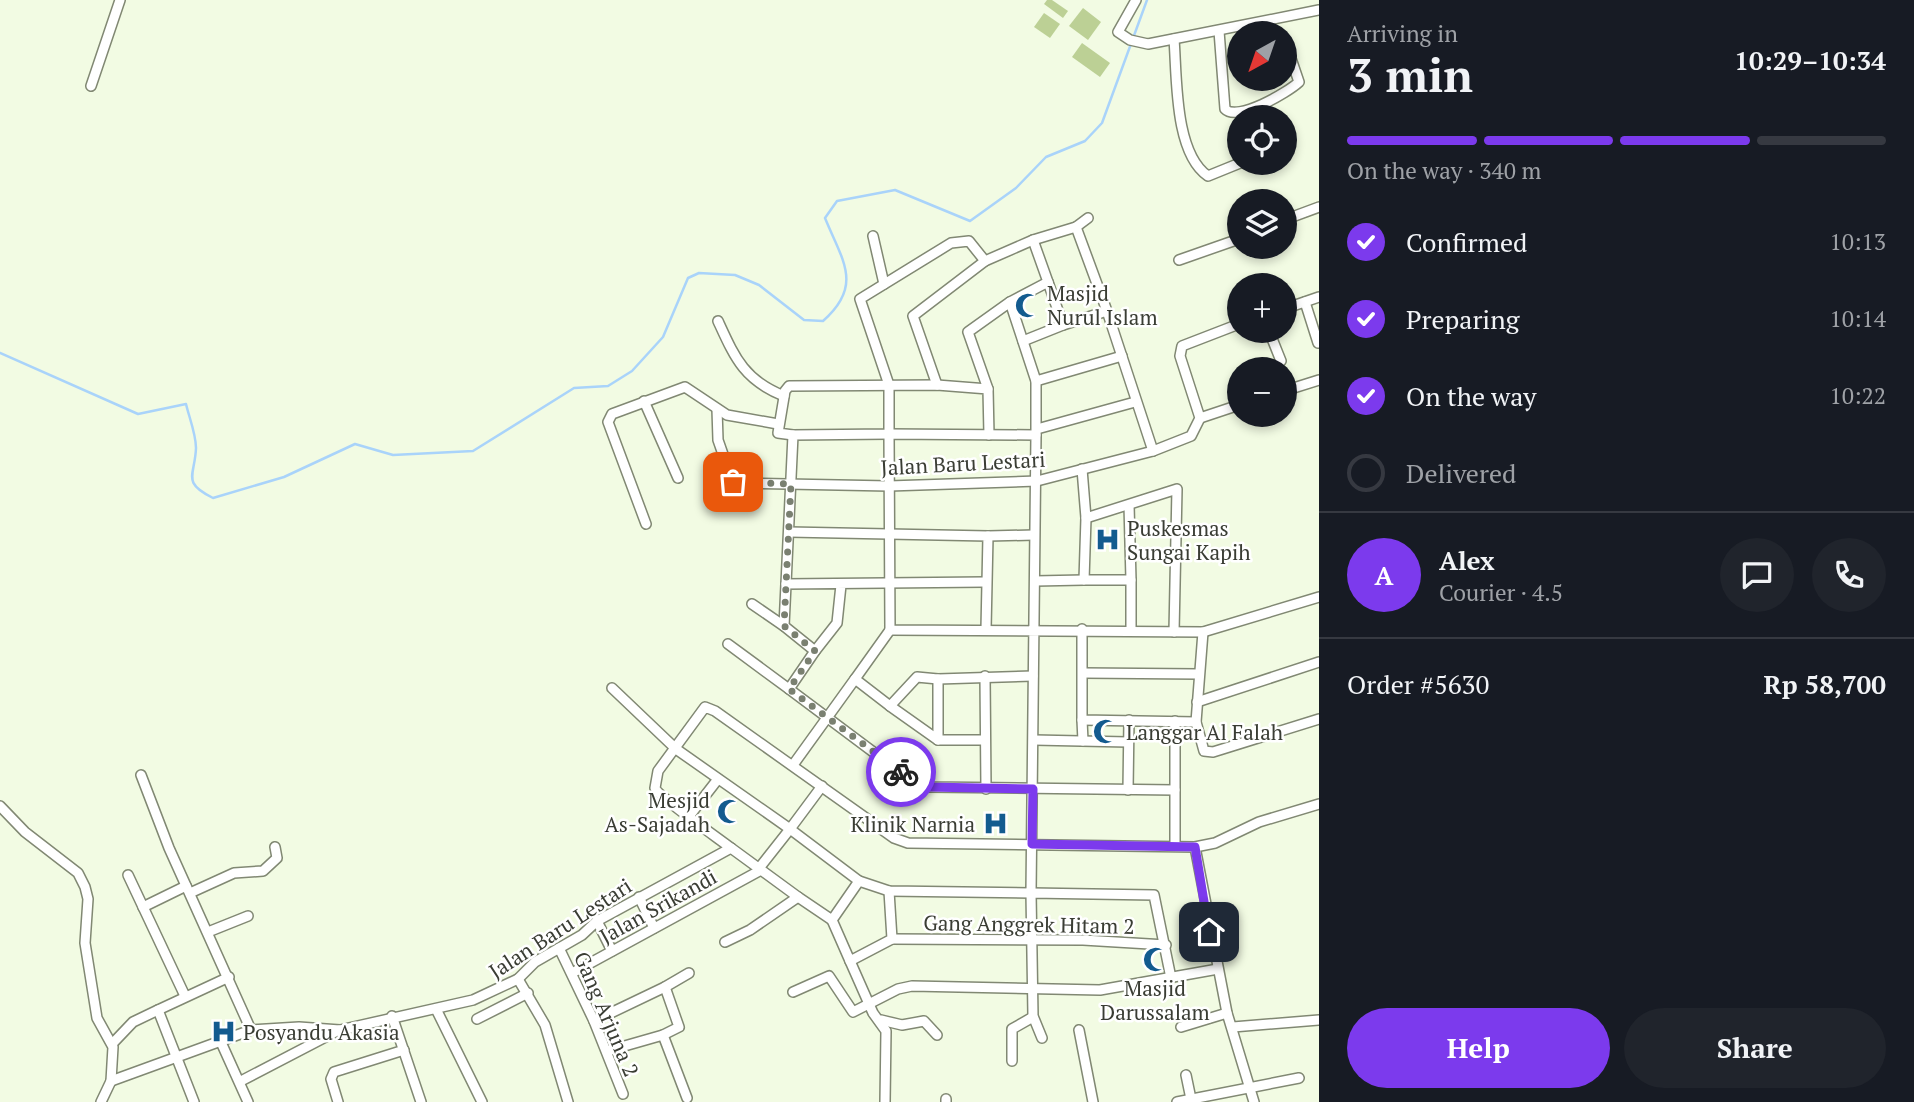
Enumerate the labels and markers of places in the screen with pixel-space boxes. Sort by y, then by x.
place label: Masjid Nurul Islam [1047,279,1158,331]
mosque icon: Masjid Nurul Islam [1013,291,1041,319]
pin [703,452,763,512]
place label: Puskesmas Sungai Kapih [1127,514,1251,566]
hospital icon: Puskesmas Sungai Kapih [1093,526,1121,554]
mosque icon: Langgar Al Falah [1092,718,1120,746]
place label: Langgar Al Falah [1126,718,1283,746]
place label: Mesjid As-Sajadah [605,786,710,838]
mosque icon: Mesjid As-Sajadah [716,798,744,826]
place label: Klinik Narnia [851,810,975,838]
hospital icon: Klinik Narnia [981,810,1009,838]
pin [1179,902,1239,962]
mosque icon: Masjid Darussalam [1141,945,1169,973]
place label: Masjid Darussalam [1100,974,1210,1026]
hospital icon: Posyandu Akasia [209,1018,237,1046]
place label: Posyandu Akasia [243,1018,400,1046]

